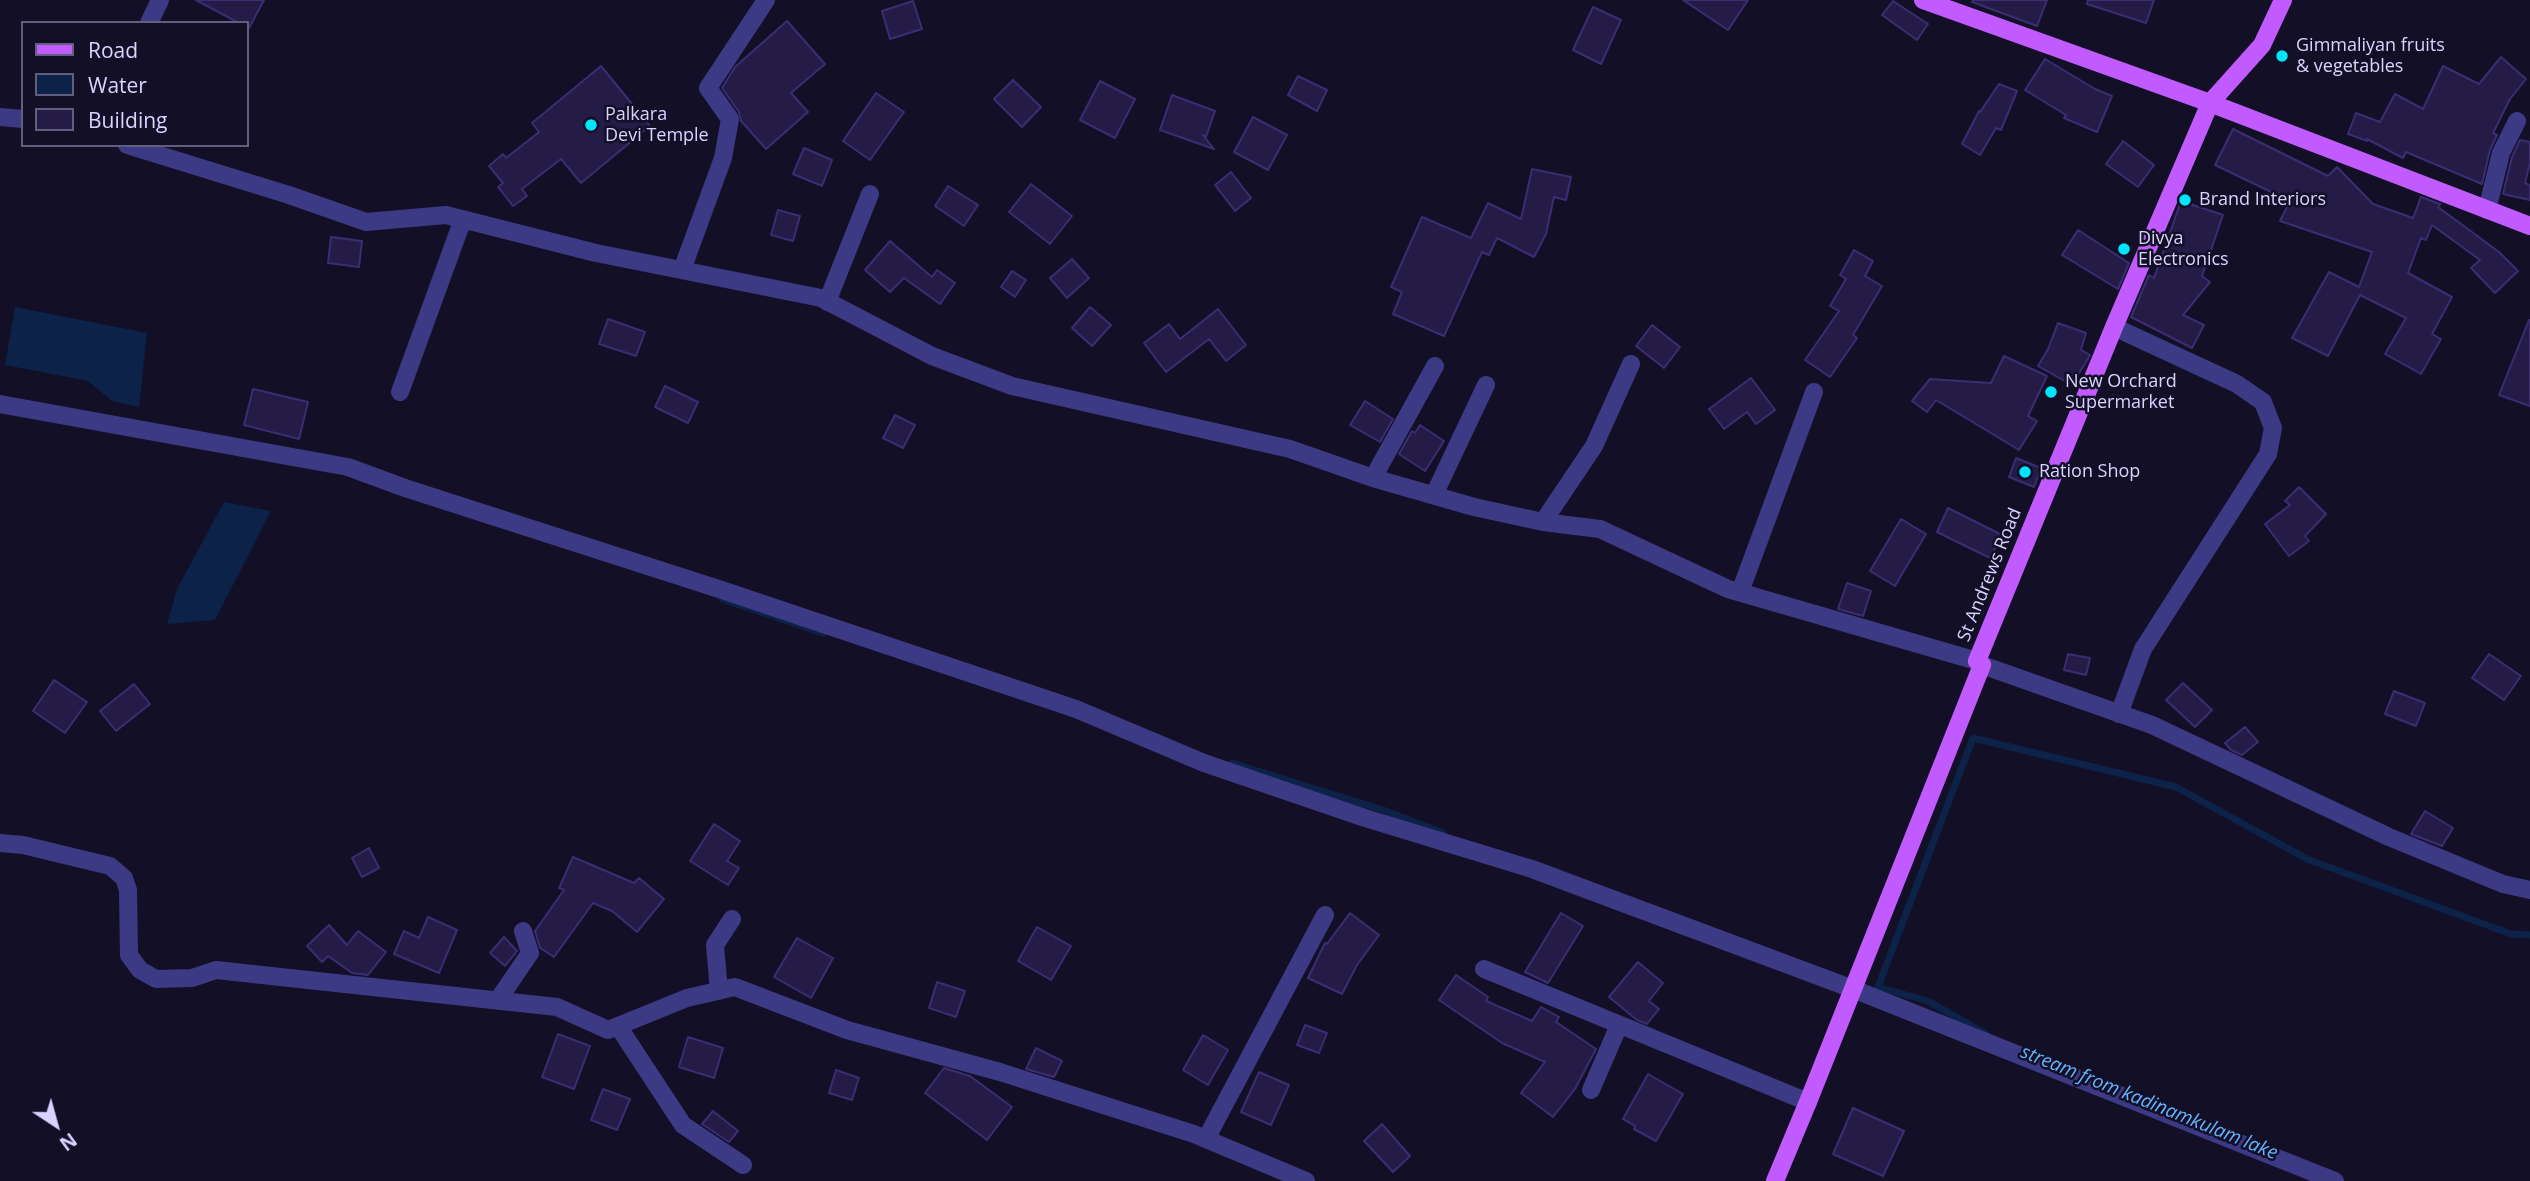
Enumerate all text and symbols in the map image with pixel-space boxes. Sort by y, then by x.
legend [21,21,248,147]
place label: Gimmaliyan fruits & vegetables [2296,35,2445,78]
text: Road [88,36,138,64]
marker: Gimmaliyan fruits & vegetables [2274,48,2290,64]
text: Water [88,71,147,99]
place label: Palkara Devi Temple [605,104,709,146]
text: Building [88,106,167,134]
marker: Palkara Devi Temple [583,117,599,133]
place label: Brand Interiors [2199,189,2326,211]
marker: Brand Interiors [2177,192,2193,208]
place label: Divya Electronics [2138,228,2229,270]
marker: Divya Electronics [2116,241,2132,257]
place label: New Orchard Supermarket [2065,371,2177,414]
marker: New Orchard Supermarket [2043,384,2059,400]
place label: Ration Shop [2039,461,2140,483]
marker: Ration Shop [2017,464,2033,480]
street label: St Andrews Road [1953,505,2027,645]
water label: stream from kadinamkulam lake [2017,1041,2281,1165]
north arrow [21,1090,91,1160]
text: N [54,1127,82,1157]

